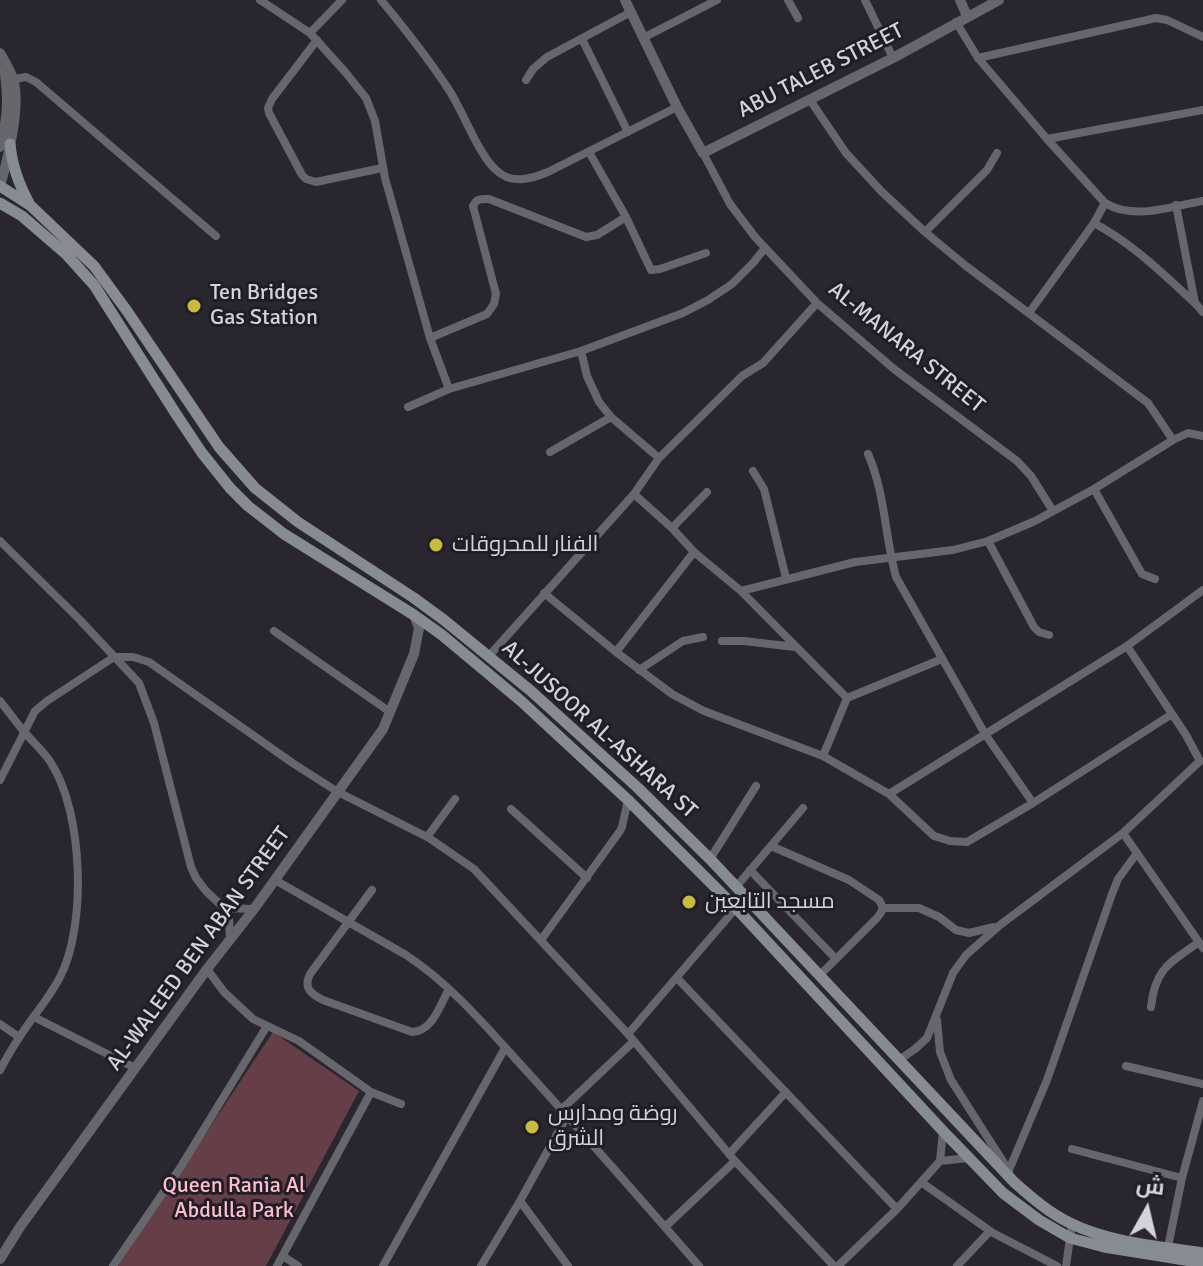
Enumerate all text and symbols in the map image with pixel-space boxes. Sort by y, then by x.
street label: ABU TALEB STREET [734,18,908,124]
street label: AL-MANARA STREET [822,277,990,419]
place label: Ten Bridges Gas Station [210,280,318,332]
marker: Ten Bridges Gas Station [185,297,203,315]
place label: الفنار للمحروقات [452,532,598,558]
marker: الفنار للمحروقات [427,536,445,554]
street label: AL-JUSOOR AL-ASHARA ST [496,635,702,825]
street label: AL-WALEED BEN ABAN STREET [102,822,296,1076]
place label: مسجد التابعين [705,889,835,915]
marker: مسجد التابعين [680,893,698,911]
place label: روضة ومدارس الشرق [548,1101,678,1152]
marker: روضة ومدارس الشرق [523,1118,541,1136]
north arrow [1107,1170,1187,1250]
text: ش [1135,1170,1166,1201]
park label: Queen Rania Al Abdulla Park [162,1173,306,1224]

